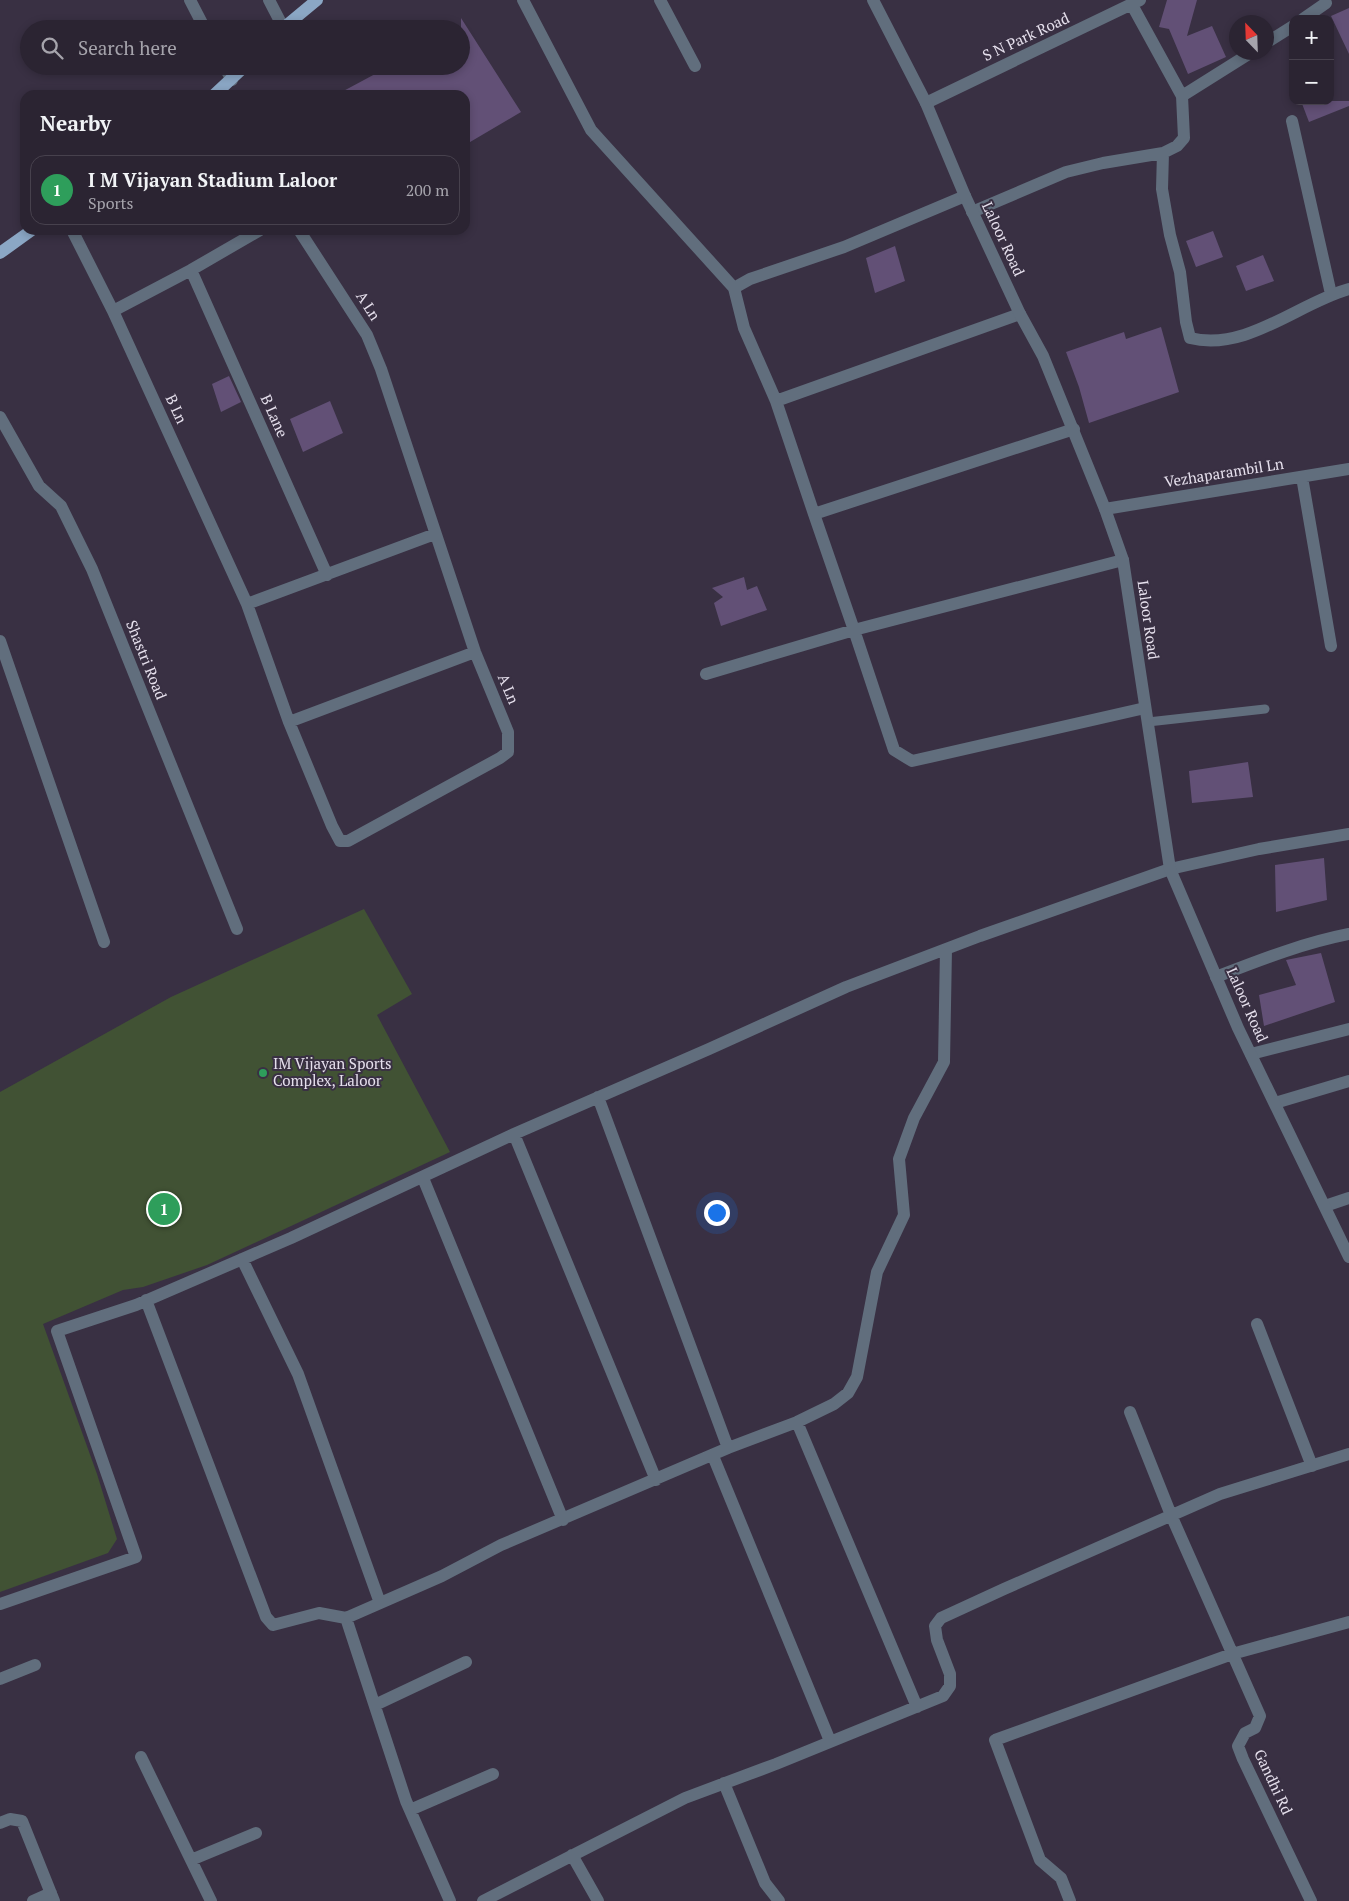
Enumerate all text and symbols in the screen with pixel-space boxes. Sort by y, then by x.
street label: S N Park Road [979,7,1072,65]
north arrow [1229,15,1274,60]
map controls [1289,15,1334,105]
button: + [1289,15,1334,60]
search box [20,20,470,75]
icon: search [38,34,66,62]
text: Search here [78,35,177,60]
button: − [1289,60,1334,105]
text: Nearby [40,109,111,137]
text: I M Vijayan Stadium Laloor [88,167,337,192]
text: 1 [52,179,62,201]
text: 200 m [406,179,449,201]
text: Sports [88,192,134,214]
street label: Laloor Road [978,198,1030,279]
street label: A Ln [352,287,386,324]
street label: B Ln [162,391,192,426]
street label: B Lane [257,391,293,440]
street label: Vezhaparambil Ln [1163,453,1285,491]
street label: Laloor Road [1134,579,1164,661]
street label: Shastri Road [122,617,172,702]
street label: A Ln [494,671,524,707]
street label: Laloor Road [1223,964,1273,1045]
place label: IM Vijayan Sports Complex, Laloor [273,1053,392,1090]
marker: IM Vijayan Sports Complex, Laloor [257,1067,269,1079]
pin: 1 [148,1190,180,1228]
your location [704,1200,730,1226]
street label: Gandhi Rd [1250,1746,1298,1818]

